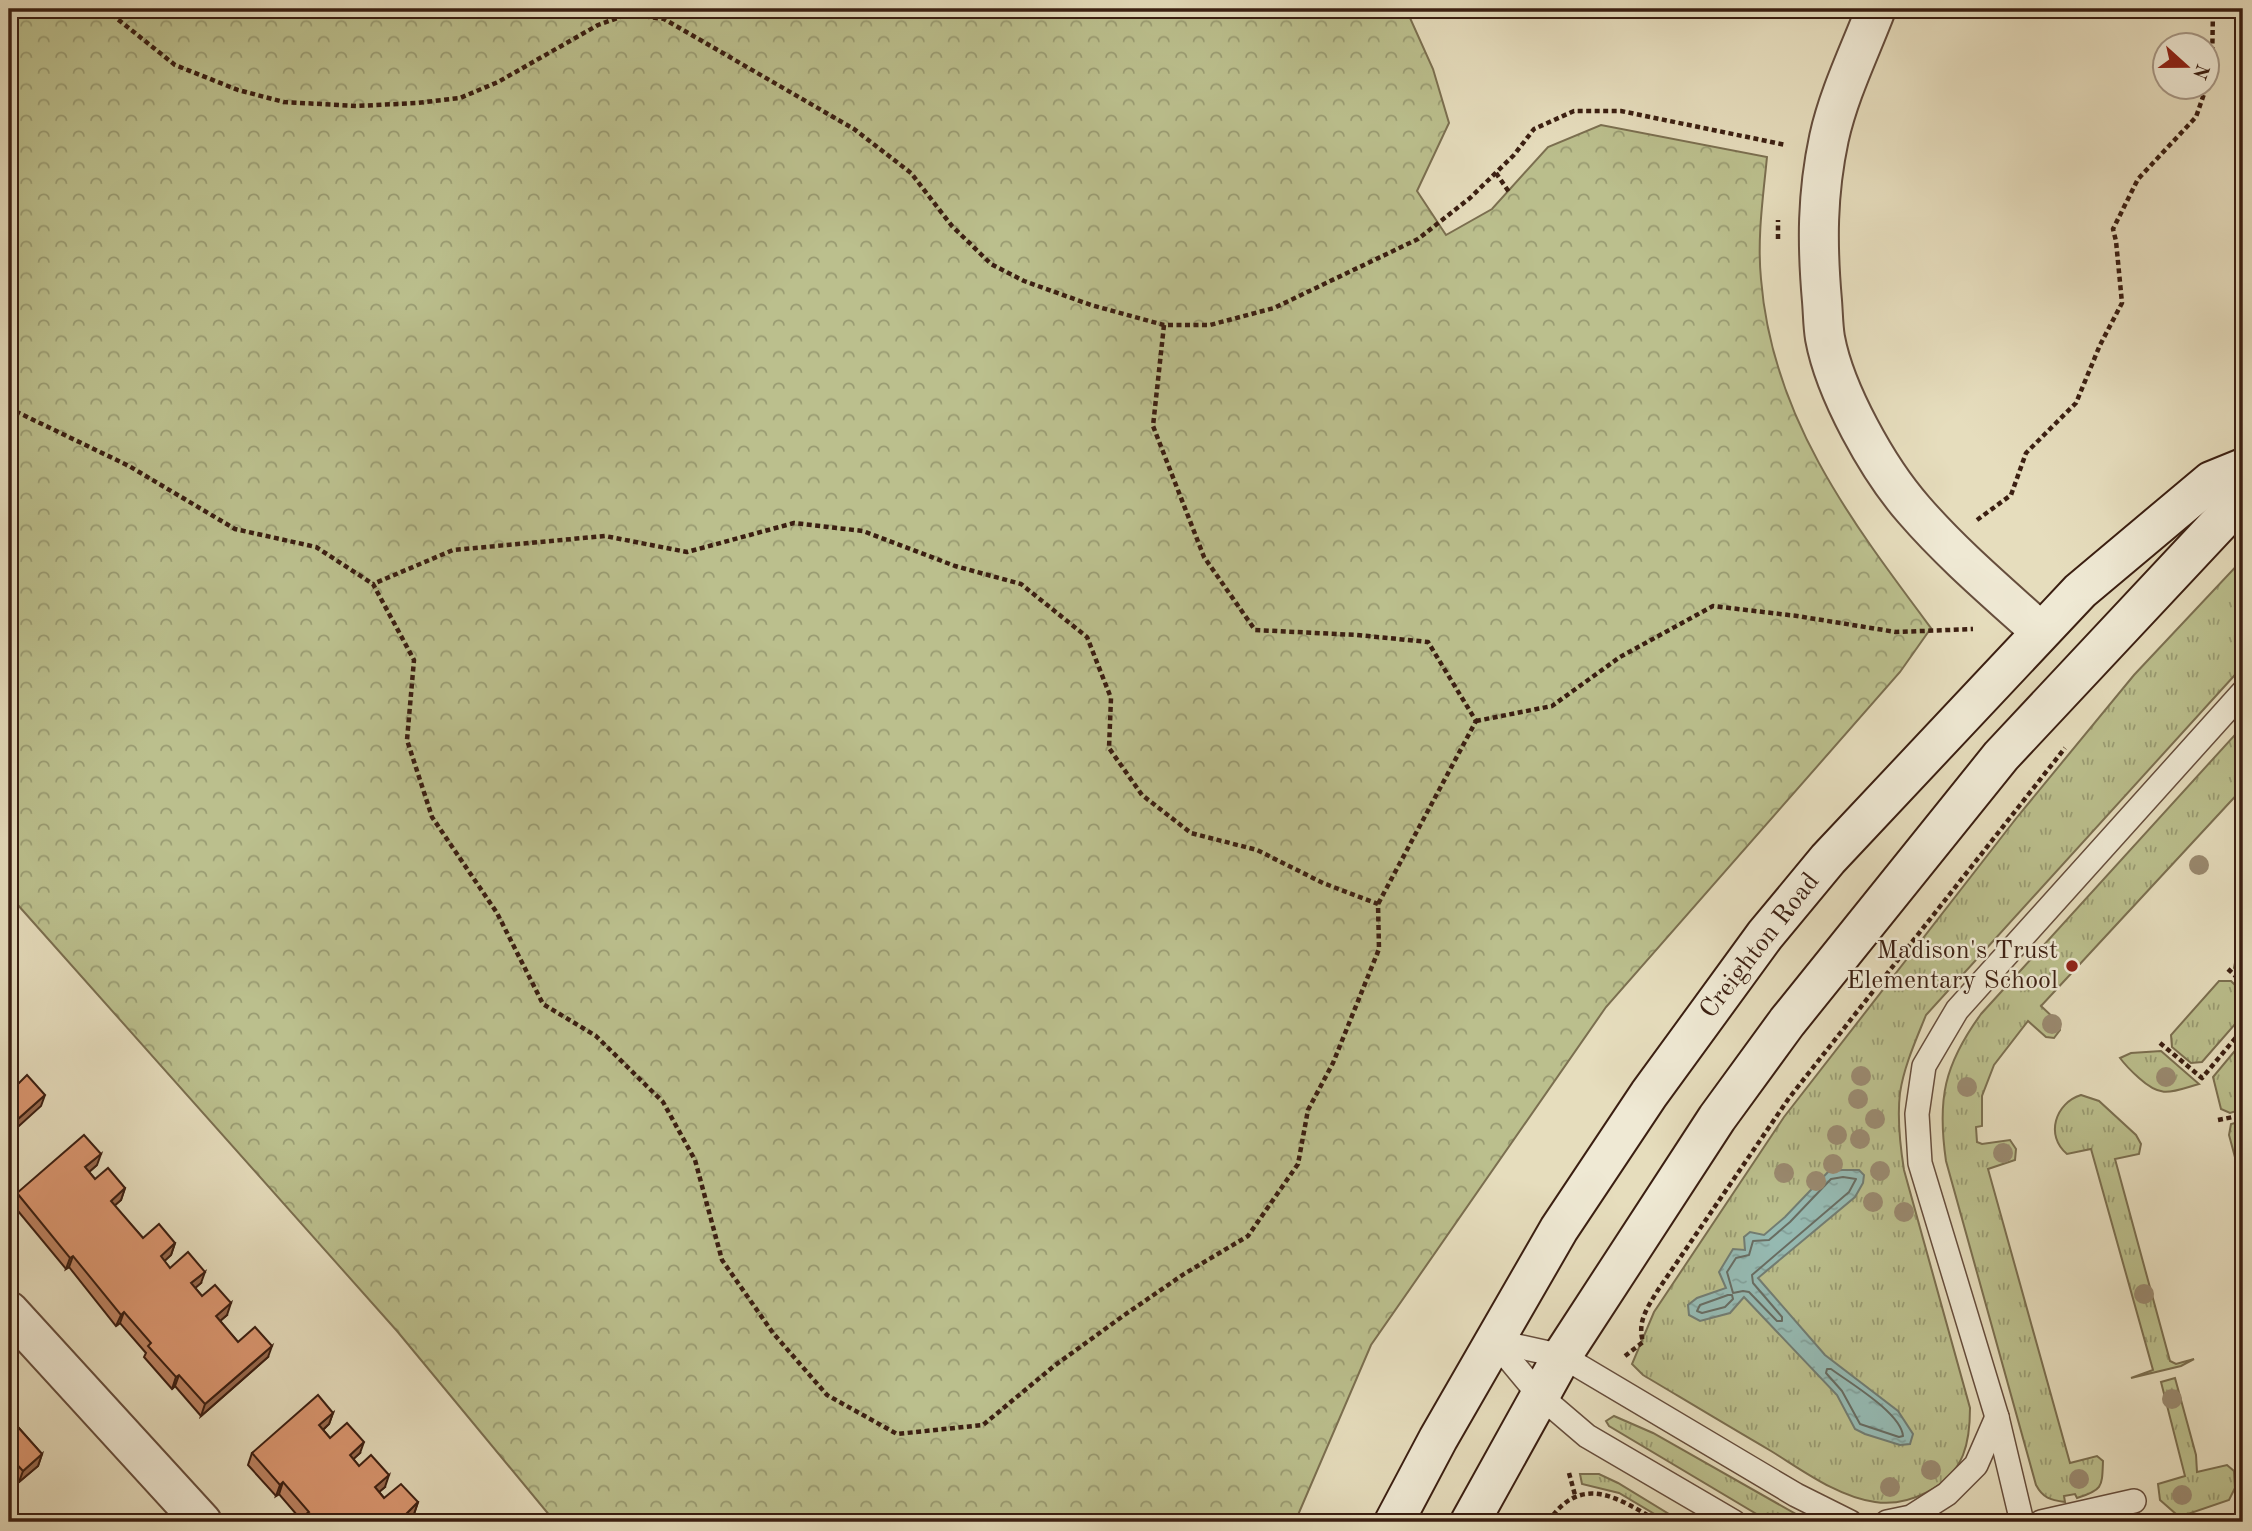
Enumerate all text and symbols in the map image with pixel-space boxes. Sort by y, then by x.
north arrow [2150,32,2220,102]
text: N [2188,61,2211,82]
street label: Creighton Road [1695,868,1825,1024]
place label: Madison's Trust Elementary School [1846,938,2058,994]
marker: Madison's Trust Elementary School [2064,958,2080,974]

